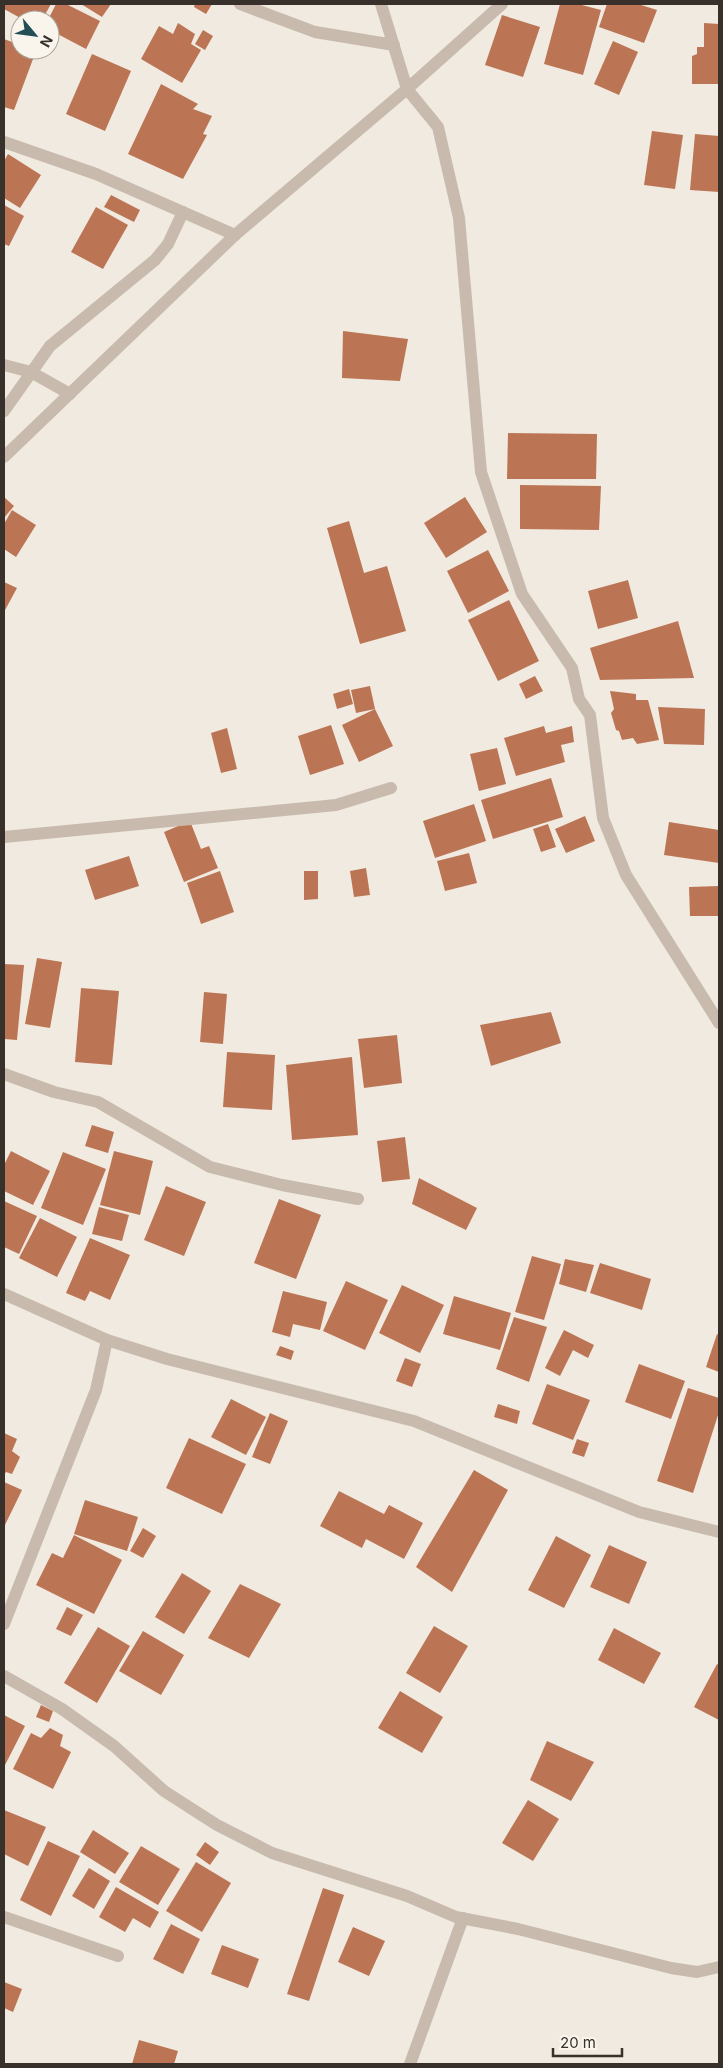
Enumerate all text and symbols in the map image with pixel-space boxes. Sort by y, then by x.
north arrow [10,10,60,60]
text: N [37,33,57,50]
scale bar [553,2026,622,2058]
text: 20 m [560,2033,596,2052]

